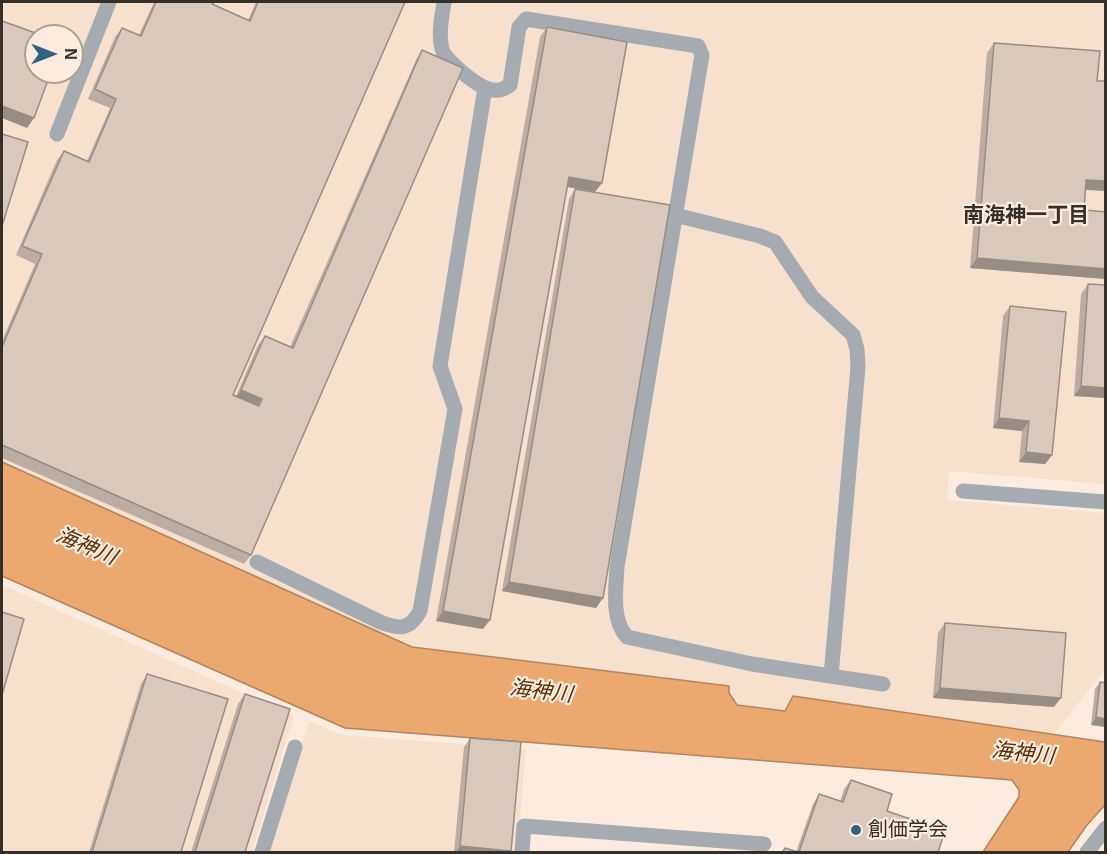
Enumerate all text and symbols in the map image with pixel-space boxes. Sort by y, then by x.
north arrow [24,24,84,84]
text: N [62,48,79,60]
district label: 南海神一丁目 [963,203,1089,229]
water label: 海神川 [52,523,120,571]
water label: 海神川 [508,676,574,708]
water label: 海神川 [990,738,1056,770]
place label: 創価学会 [868,818,948,842]
marker: 創価学会 [849,823,863,837]

